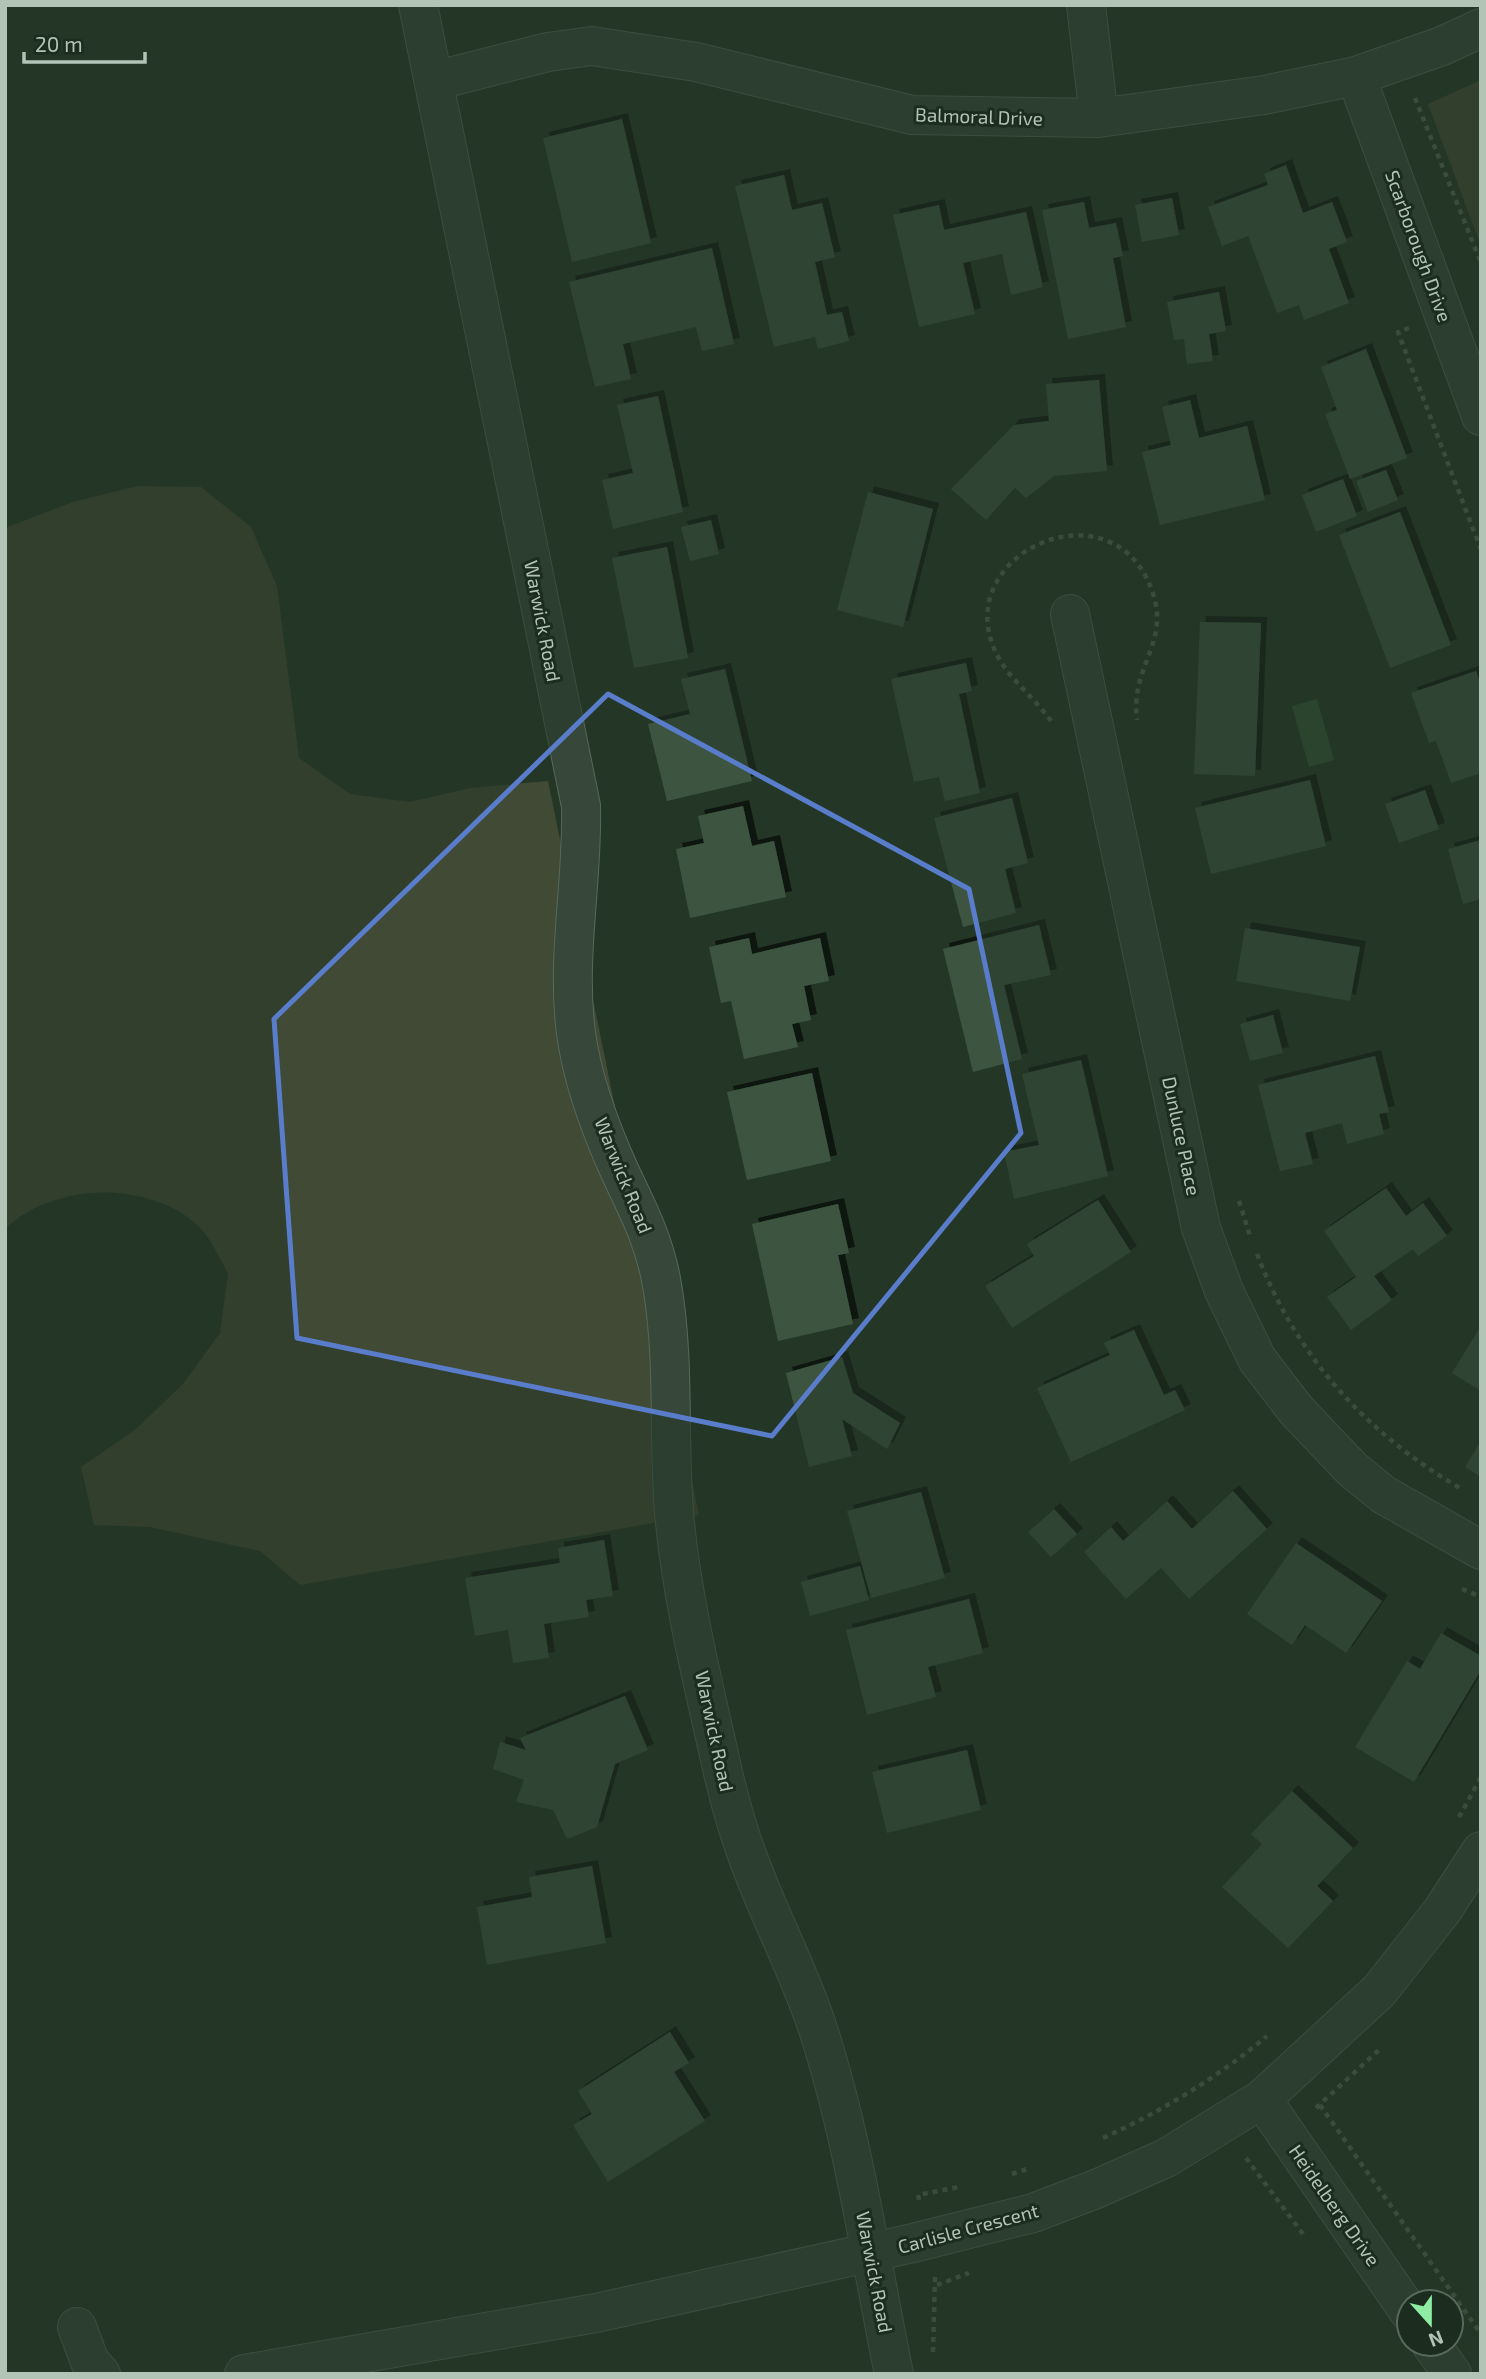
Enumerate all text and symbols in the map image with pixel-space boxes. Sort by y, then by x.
scale bar [24,21,145,65]
text: 20 m [35,31,83,56]
street label: Balmoral Drive [915,102,1043,130]
street label: Scarborough Drive [1381,167,1457,325]
street label: Warwick Road [520,558,566,684]
street label: Dunluce Place [1158,1074,1206,1198]
street label: Warwick Road [590,1114,658,1236]
street label: Warwick Road [691,1668,739,1794]
street label: Heidelberg Drive [1285,2140,1385,2270]
street label: Carlisle Crescent [895,2198,1041,2258]
street label: Warwick Road [852,2209,898,2335]
north arrow [1395,2288,1465,2358]
text: N [1426,2326,1447,2353]

